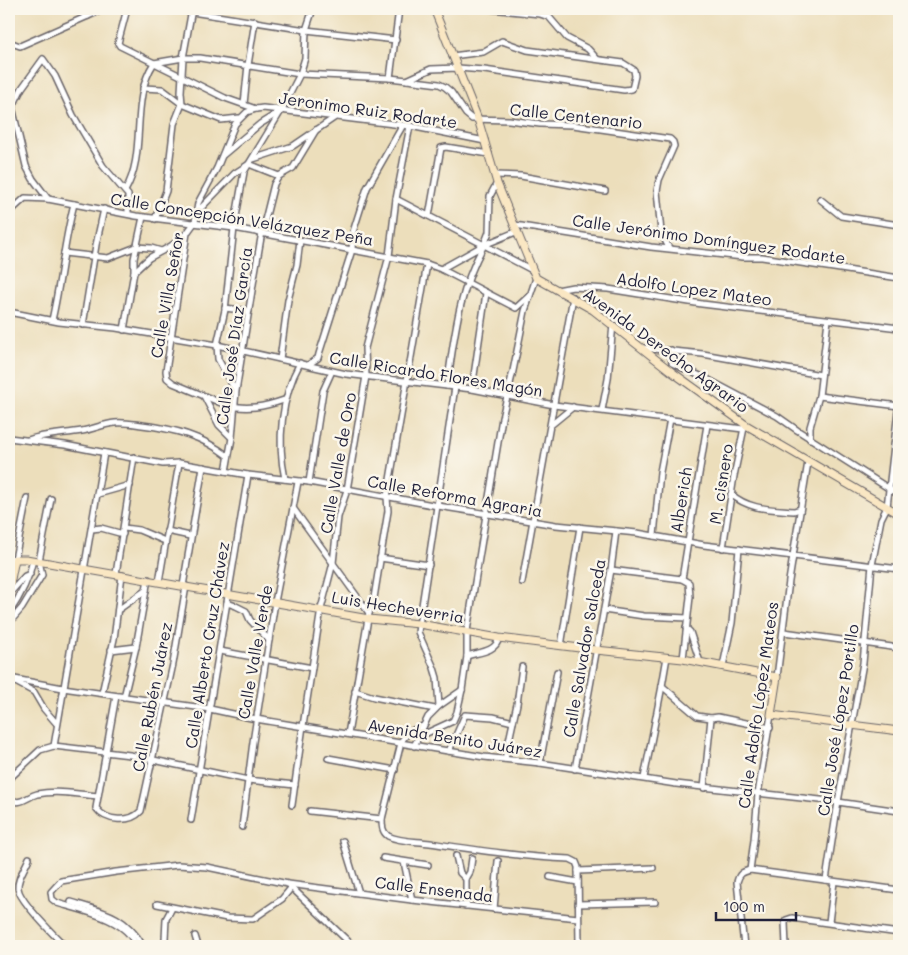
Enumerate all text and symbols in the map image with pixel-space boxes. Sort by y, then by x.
street label: Jeronimo Ruiz Rodarte [277,87,459,132]
street label: Calle Centenario [509,98,643,133]
street label: Calle Concepción Velázquez Peña [109,187,375,250]
street label: Calle Jerónimo Domínguez Rodarte [571,209,847,268]
street label: Calle Villa Señor [145,230,188,360]
street label: Calle José Díaz García [211,245,256,426]
street label: Adolfo Lopez Mateo [615,267,773,310]
street label: Avenida Derecho Agrario [579,282,753,417]
street label: Calle Ricardo Flores Magón [328,346,544,401]
street label: Calle Valle de Oro [315,391,360,535]
street label: M. cisnero [704,442,737,526]
street label: Alberich [665,465,696,534]
street label: Calle Reforma Agraria [366,470,544,521]
street label: Calle Alberto Cruz Chávez [180,540,233,750]
street label: Calle Salvador Salceda [557,557,610,739]
street label: Calle Valle Verde [232,583,277,721]
street label: Luis Hecheverria [330,586,466,627]
street label: Calle Adolfo López Mateos [733,600,782,810]
street label: Calle Rubén Juárez [127,620,176,773]
street label: Calle José López Portillo [812,622,863,817]
street label: Avenida Benito Juárez [366,713,544,762]
street label: Calle Ensenada [374,871,494,906]
scale bar [716,890,796,922]
text: 100 m [723,896,765,916]

